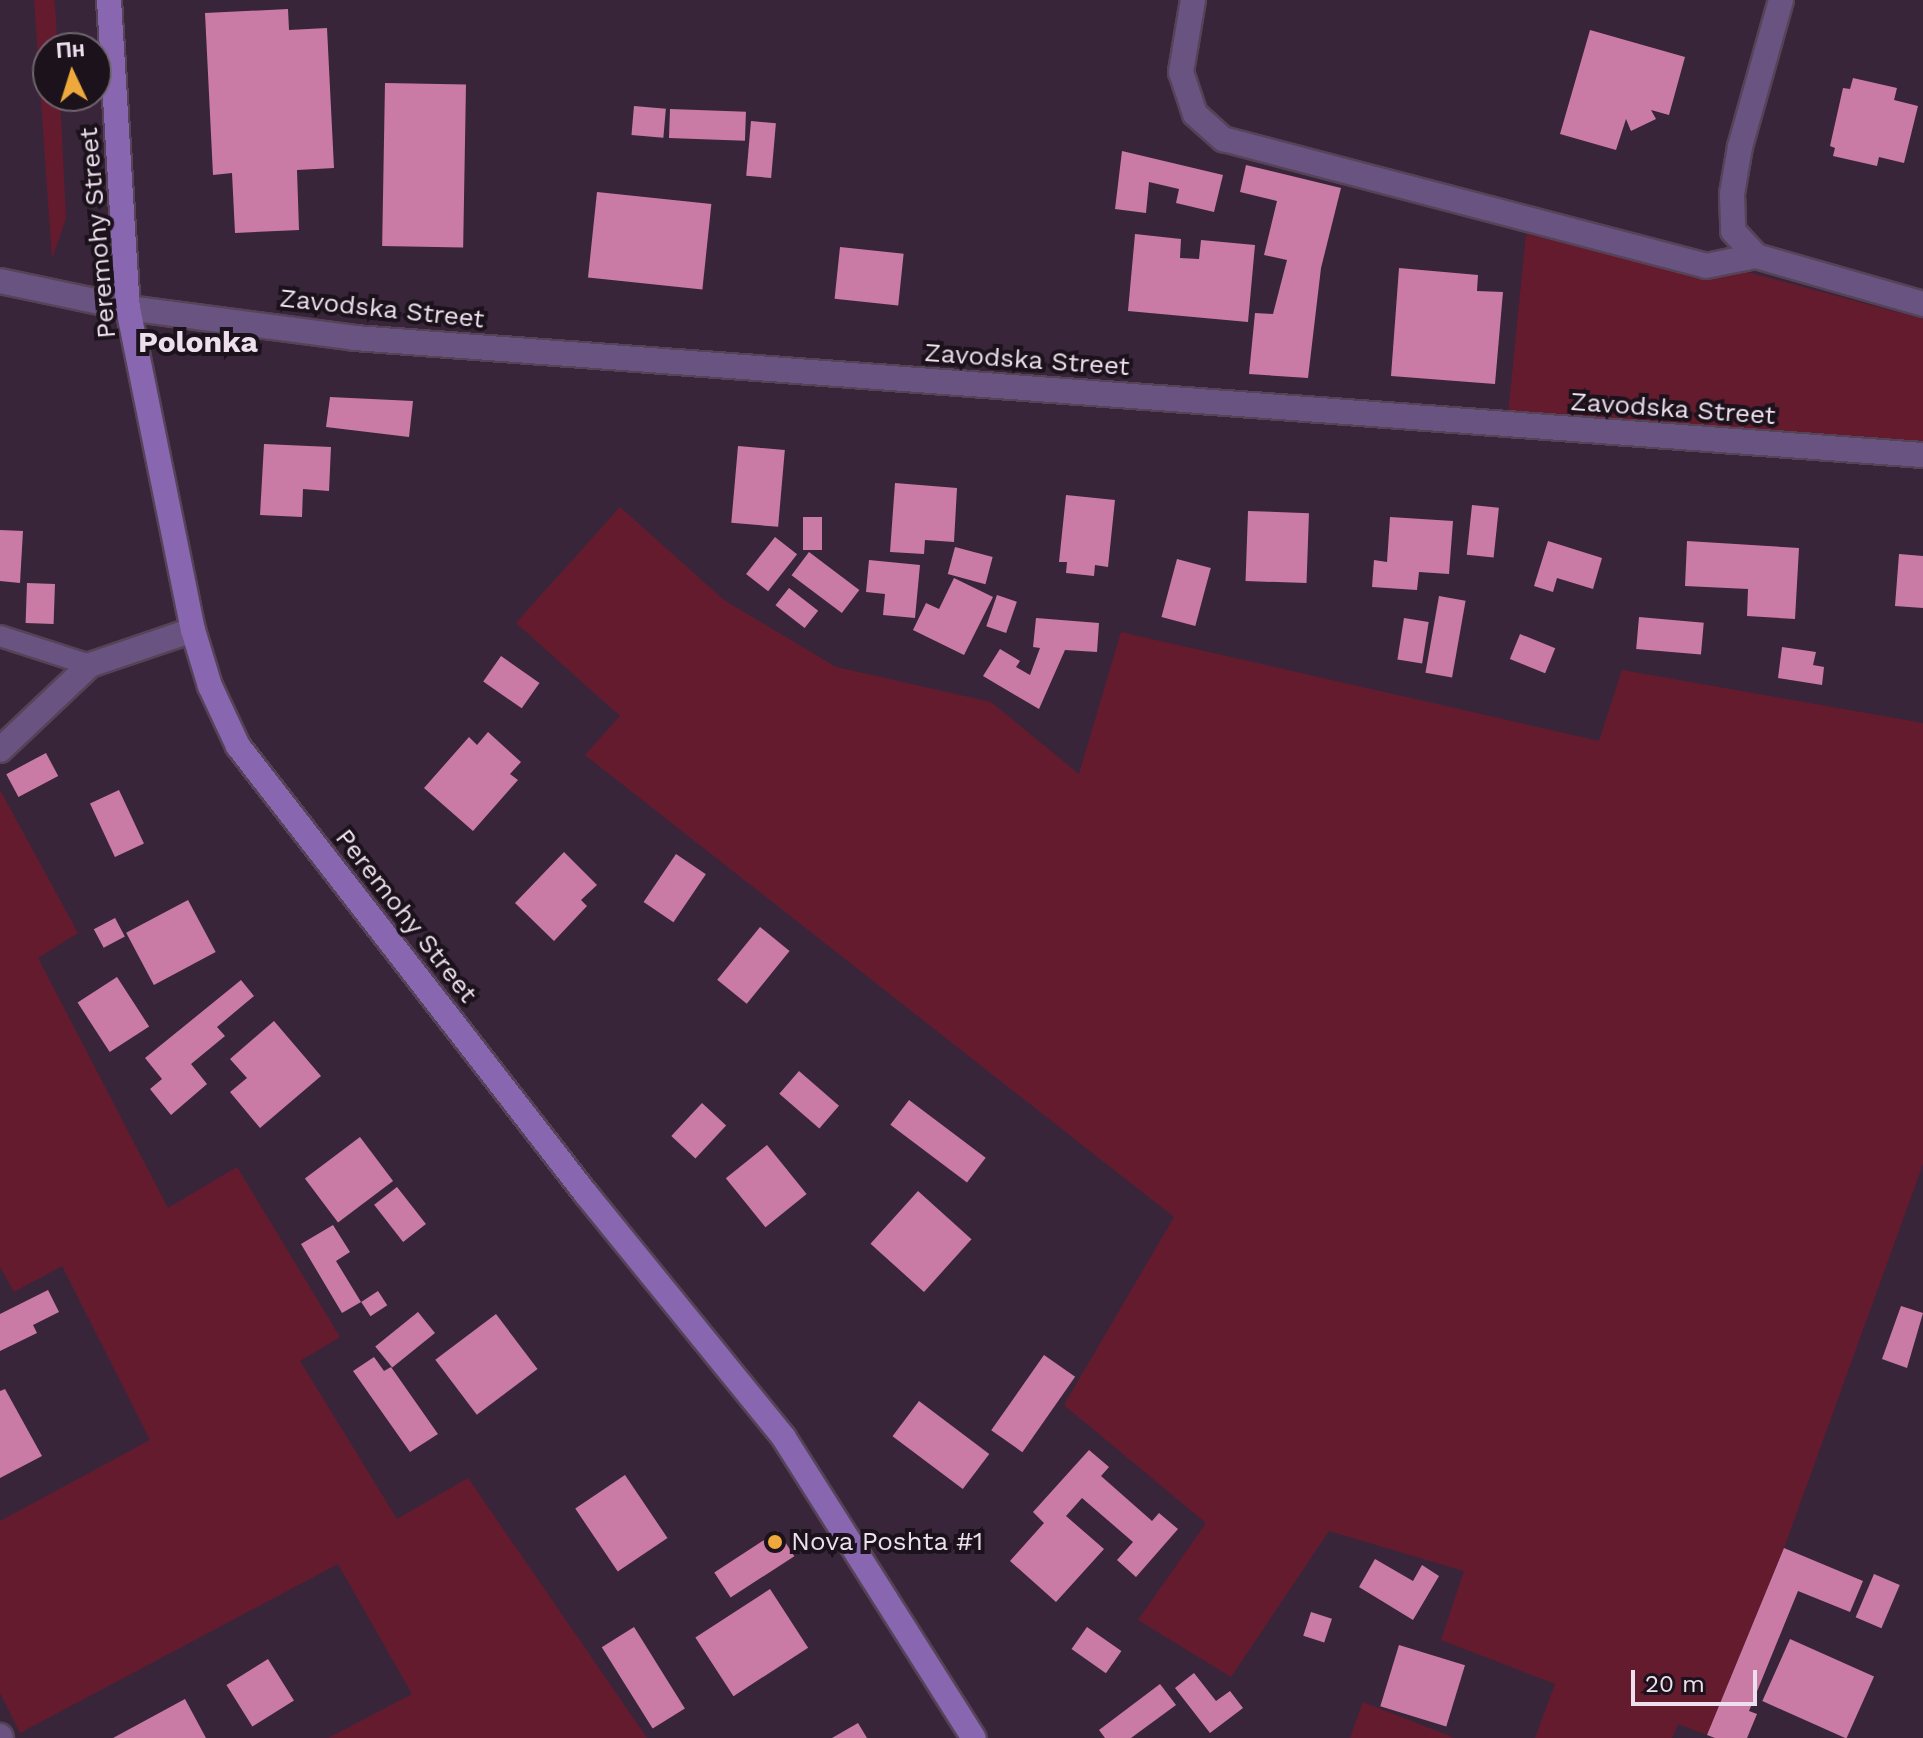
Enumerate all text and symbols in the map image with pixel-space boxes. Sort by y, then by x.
north arrow [32,32,112,112]
text: Пн [55,36,86,63]
street label: Peremohy Street [73,126,123,340]
street label: Zavodska Street [278,283,486,335]
district label: Polonka [138,324,258,360]
street label: Zavodska Street [923,337,1131,383]
street label: Zavodska Street [1569,386,1777,432]
street label: Peremohy Street [328,823,484,1009]
place label: Nova Poshta #1 [791,1526,984,1558]
marker: Nova Poshta #1 [766,1533,784,1551]
scale bar [1635,1654,1761,1704]
text: 20 m [1645,1670,1705,1698]

